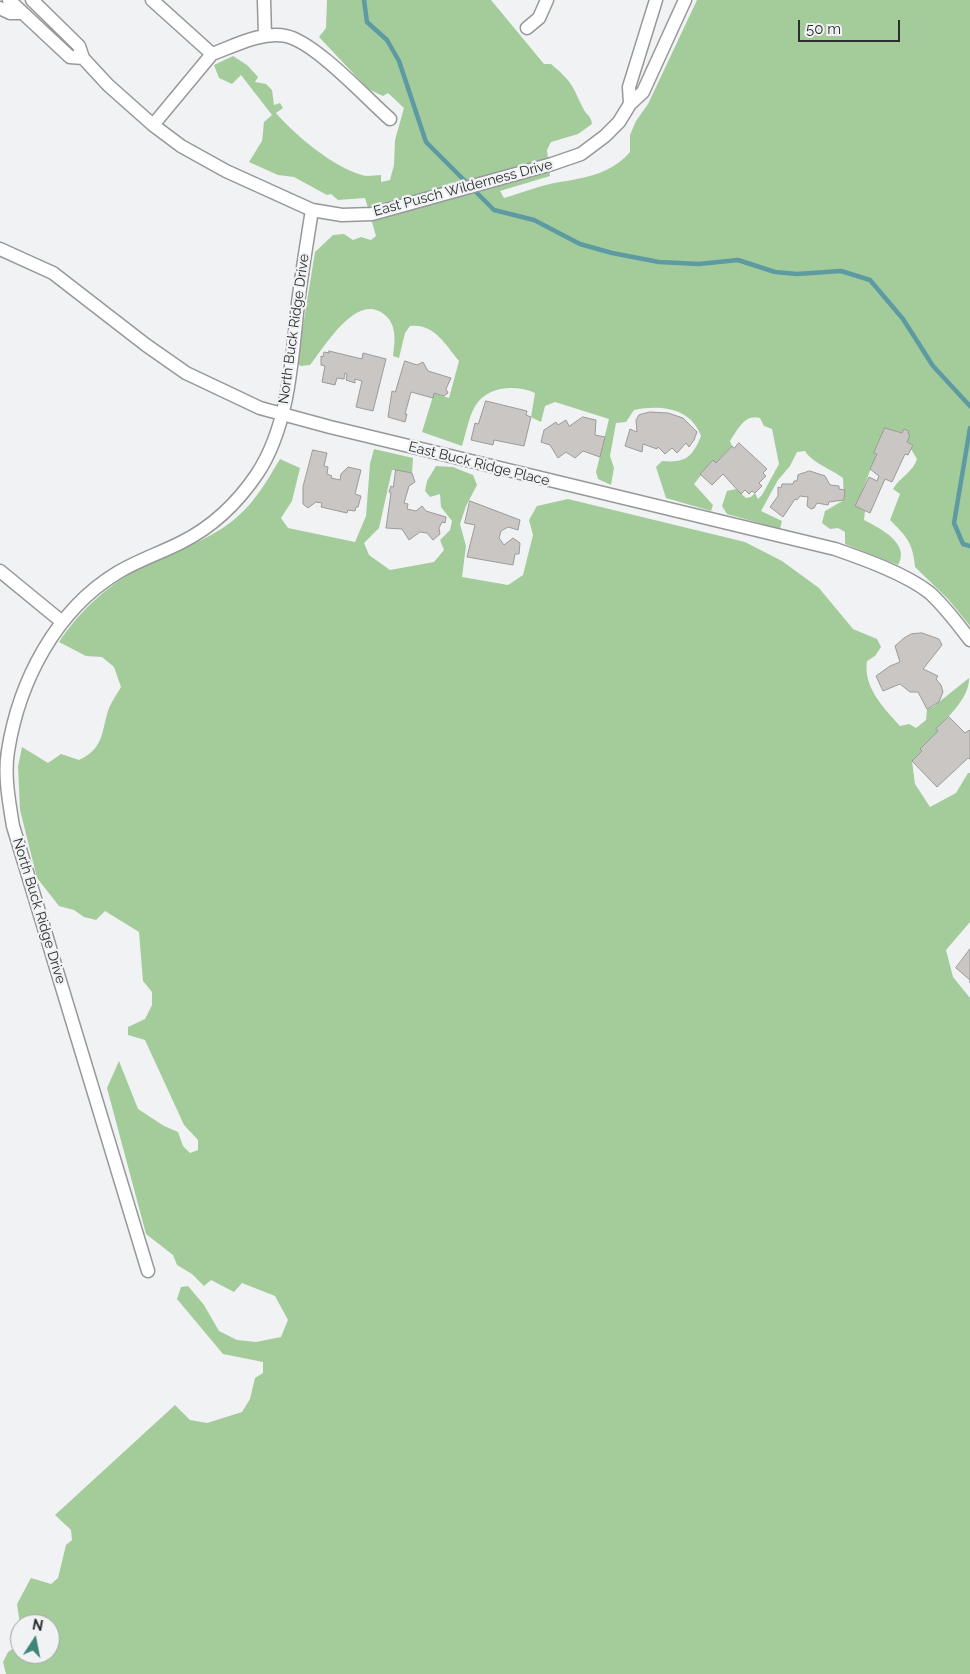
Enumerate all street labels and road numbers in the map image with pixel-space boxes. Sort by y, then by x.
street label: East Pusch Wilderness Drive [372,156,554,220]
street label: North Buck Ridge Drive [275,253,313,405]
street label: East Buck Ridge Place [407,438,551,490]
street label: North Buck Ridge Drive [9,836,69,986]

